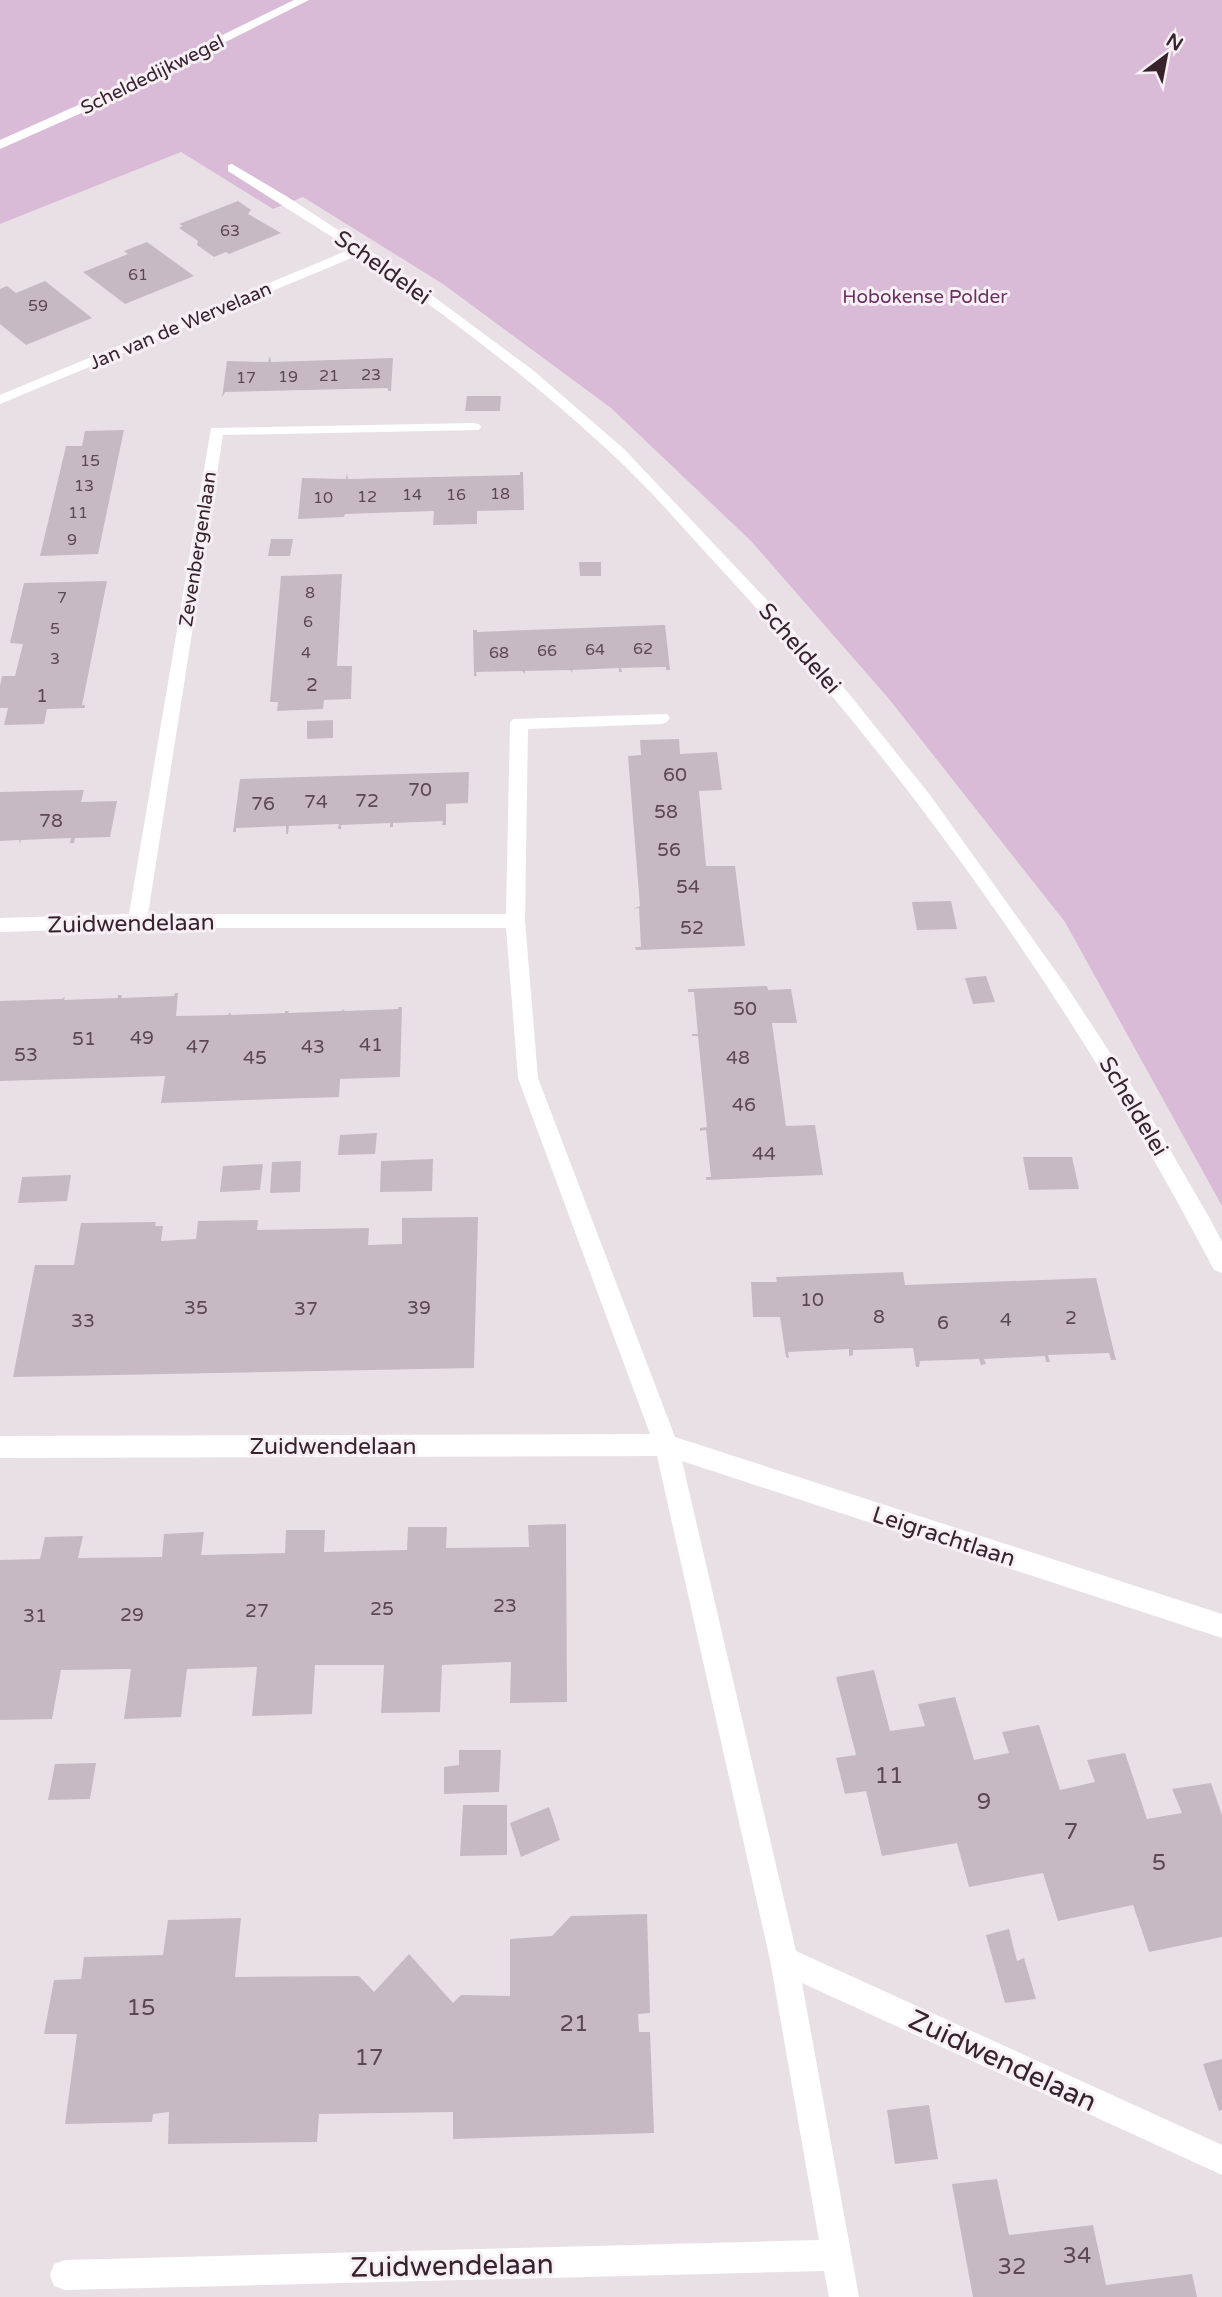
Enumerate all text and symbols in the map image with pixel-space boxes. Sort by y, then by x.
north arrow [1131,21,1201,91]
text: N [1162,29,1187,56]
street label: Scheldedijkwegel [77,31,228,119]
house number: 63 [220,221,240,241]
street label: Scheldelei [329,224,436,311]
house number: 61 [128,265,148,285]
street label: Jan van de Wervelaan [86,278,275,374]
park label: Hobokense Polder [842,286,1008,308]
house number: 59 [28,296,48,316]
house number: 23 [361,365,381,385]
house number: 21 [319,366,339,386]
house number: 19 [278,367,298,387]
house number: 17 [236,368,256,388]
house number: 15 [80,451,100,471]
street label: Zevenbergenlaan [175,470,221,628]
house number: 13 [74,476,94,496]
house number: 18 [490,484,510,504]
house number: 14 [402,485,422,505]
house number: 16 [446,485,466,505]
house number: 12 [357,487,377,507]
house number: 10 [313,488,333,508]
house number: 11 [68,503,88,523]
house number: 9 [67,530,77,550]
house number: 8 [305,583,315,603]
house number: 7 [57,588,67,608]
street label: Scheldelei [752,598,846,700]
house number: 6 [303,612,313,632]
house number: 5 [50,619,60,639]
house number: 62 [633,639,653,659]
house number: 64 [585,640,605,660]
house number: 66 [537,641,557,661]
house number: 4 [301,643,311,663]
house number: 68 [489,643,509,663]
house number: 3 [50,649,60,669]
house number: 2 [306,674,318,696]
house number: 1 [36,685,48,707]
house number: 60 [663,764,687,786]
house number: 70 [408,779,432,801]
house number: 72 [355,790,379,812]
house number: 74 [304,791,328,813]
house number: 76 [251,793,275,815]
house number: 58 [654,801,678,823]
house number: 78 [39,810,63,832]
house number: 56 [657,839,681,861]
house number: 54 [676,876,700,898]
street label: Zuidwendelaan [47,909,215,939]
house number: 52 [680,917,704,939]
house number: 50 [733,998,757,1020]
house number: 49 [130,1027,154,1049]
house number: 51 [72,1028,96,1050]
house number: 41 [359,1034,383,1056]
house number: 47 [186,1036,210,1058]
house number: 43 [301,1036,325,1058]
house number: 53 [14,1044,38,1066]
house number: 45 [243,1047,267,1069]
house number: 48 [726,1047,750,1069]
street label: Scheldelei [1093,1052,1174,1161]
house number: 46 [732,1094,756,1116]
house number: 44 [752,1143,776,1165]
house number: 10 [800,1289,824,1311]
house number: 35 [184,1297,208,1319]
house number: 39 [407,1297,431,1319]
house number: 37 [294,1298,318,1320]
house number: 8 [873,1306,885,1328]
house number: 2 [1065,1307,1077,1329]
house number: 4 [1000,1309,1012,1331]
house number: 33 [71,1310,95,1332]
house number: 6 [937,1312,949,1334]
street label: Zuidwendelaan [249,1433,417,1461]
street label: Leigrachtlaan [869,1501,1019,1573]
house number: 23 [493,1595,517,1617]
house number: 25 [370,1598,394,1620]
house number: 27 [245,1600,269,1622]
house number: 29 [120,1604,144,1626]
house number: 31 [23,1605,47,1627]
house number: 11 [875,1762,903,1790]
house number: 9 [977,1788,991,1816]
house number: 7 [1064,1818,1078,1846]
house number: 5 [1152,1849,1166,1877]
house number: 15 [127,1994,155,2022]
street label: Zuidwendelaan [903,2003,1102,2119]
house number: 21 [560,2010,588,2038]
house number: 17 [355,2044,383,2072]
house number: 34 [1063,2242,1091,2270]
street label: Zuidwendelaan [350,2247,554,2285]
house number: 32 [998,2253,1026,2281]

